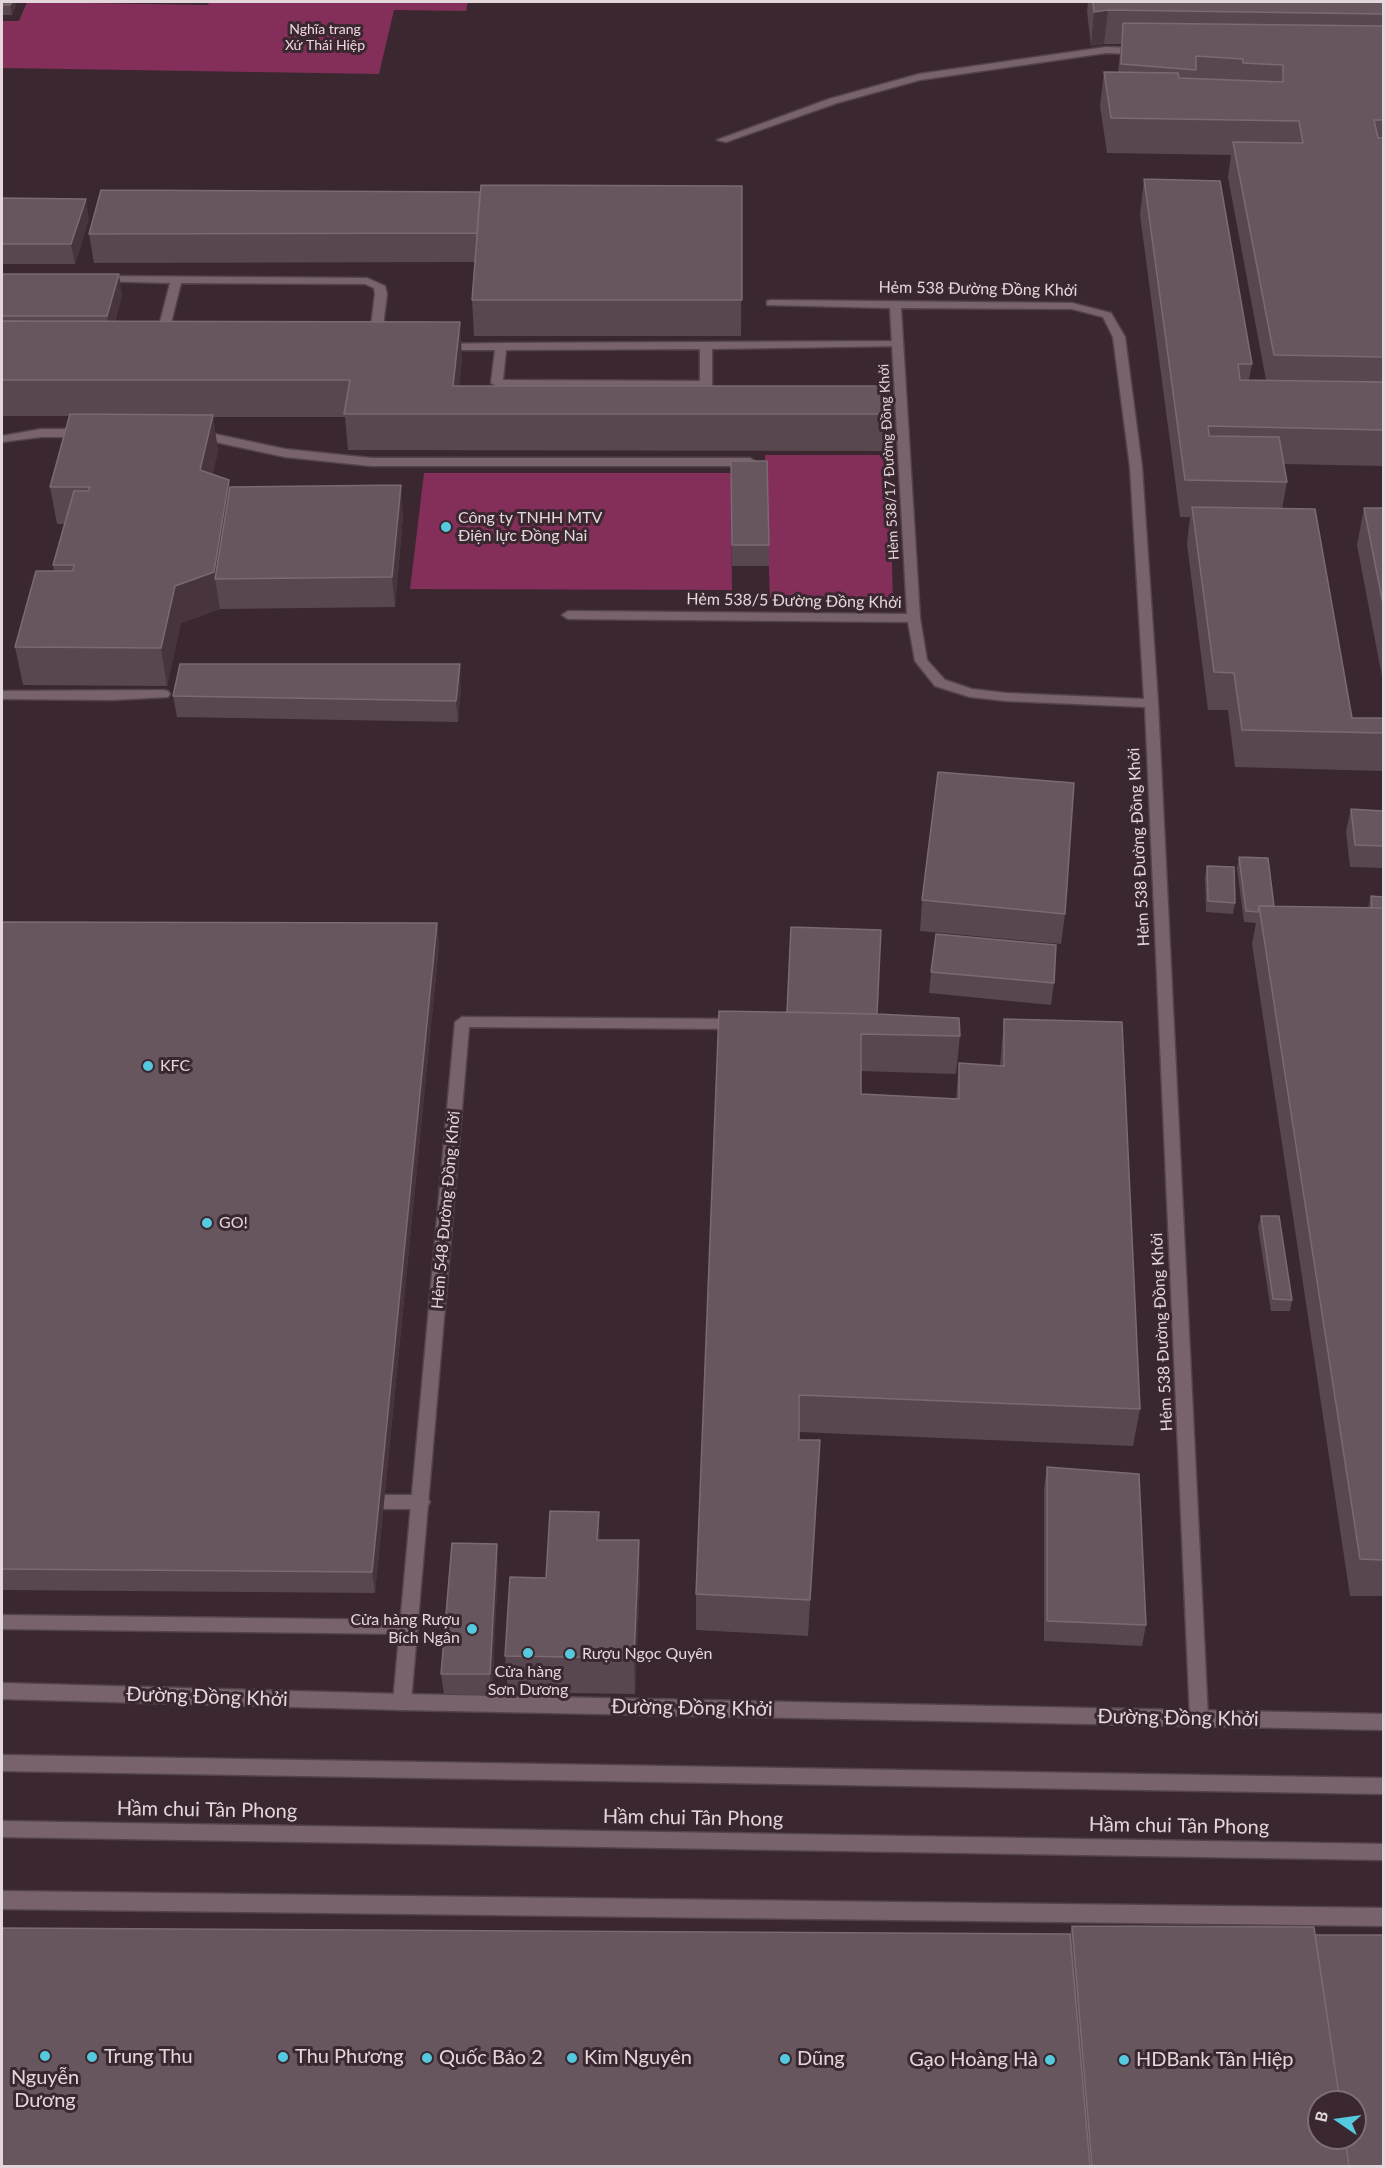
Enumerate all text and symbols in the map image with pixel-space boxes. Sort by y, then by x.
park label: Nghĩa trang Xứ Thái Hiệp [285,21,365,54]
street label: Hẻm 538 Đường Đồng Khởi [878,278,1078,300]
street label: Hẻm 538/17 Đường Đồng Khởi [875,363,903,561]
place label: Công ty TNHH MTV Điện lực Đồng Nai [458,508,602,546]
marker: Công ty TNHH MTV Điện lực Đồng Nai [439,520,453,534]
street label: Hẻm 538/5 Đường Đồng Khởi [686,590,902,612]
street label: Hẻm 538 Đường Đồng Khởi [1124,747,1154,947]
place label: KFC [160,1056,190,1076]
marker: KFC [141,1059,155,1073]
street label: Hẻm 548 Đường Đồng Khởi [428,1110,464,1310]
place label: GO! [219,1213,248,1233]
marker: GO! [200,1216,214,1230]
street label: Hẻm 538 Đường Đồng Khởi [1147,1232,1177,1432]
place label: Cửa hàng Rượu Bích Ngân [351,1610,460,1648]
marker: Cửa hàng Rượu Bích Ngân [465,1622,479,1636]
place label: Rượu Ngọc Quyên [582,1644,713,1664]
marker: Cửa hàng Sơn Dương [521,1646,535,1660]
marker: Rượu Ngọc Quyên [563,1647,577,1661]
place label: Cửa hàng Sơn Dương [488,1662,568,1700]
street label: Đường Đồng Khởi [126,1682,288,1712]
street label: Đường Đồng Khởi [611,1695,773,1721]
street label: Đường Đồng Khởi [1097,1705,1259,1731]
street label: Hầm chui Tân Phong [117,1796,297,1824]
street label: Hầm chui Tân Phong [603,1804,783,1832]
street label: Hầm chui Tân Phong [1089,1812,1269,1840]
place label: Trung Thu [104,2045,193,2069]
place label: Thu Phương [295,2045,404,2069]
place label: Quốc Bảo 2 [439,2046,543,2070]
place label: Kim Nguyên [584,2046,692,2070]
place label: Dũng [797,2047,845,2071]
place label: Gạo Hoàng Hà [909,2048,1038,2072]
place label: HDBank Tân Hiệp [1136,2048,1294,2072]
marker: Nguyễn Dương [38,2049,52,2063]
marker: Trung Thu [85,2050,99,2064]
marker: Thu Phương [276,2050,290,2064]
marker: Quốc Bảo 2 [420,2051,434,2065]
marker: Kim Nguyên [565,2051,579,2065]
marker: Dũng [778,2052,792,2066]
marker: Gạo Hoàng Hà [1043,2053,1057,2067]
marker: HDBank Tân Hiệp [1117,2053,1131,2067]
place label: Nguyễn Dương [11,2066,79,2113]
north arrow [1307,2090,1367,2150]
text: B [1310,2109,1331,2124]

